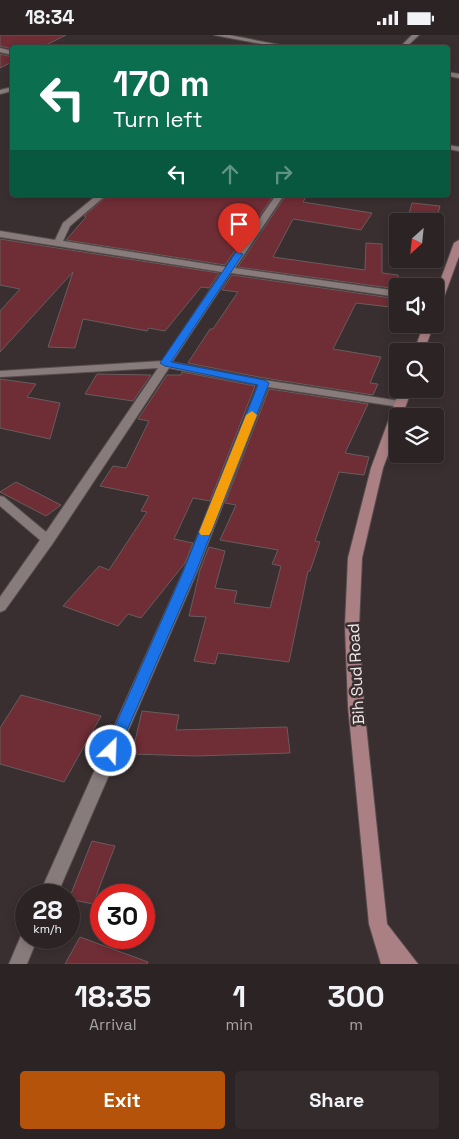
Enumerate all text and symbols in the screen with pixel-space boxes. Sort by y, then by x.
text: 18:34 [25,5,74,30]
text: 170 m [113,62,210,106]
icon: left [30,65,95,130]
text: Turn left [113,105,203,133]
icon: left [163,160,191,188]
icon: ahead [216,160,244,188]
icon: right [269,160,297,188]
pin [218,203,260,254]
icon: arrive [225,210,253,238]
north arrow [389,213,444,267]
map controls [389,213,444,463]
button: sound [389,278,444,333]
button: search [389,343,444,398]
button: layers [389,408,444,463]
street label: Bih Sud Road [343,623,369,725]
position arrow [84,724,136,776]
speed limit sign: 30 [90,884,155,949]
text: 28 [33,894,62,926]
text: km/h [33,921,62,937]
text: 18:35 [74,977,151,1016]
text: 1 [233,977,246,1016]
text: 300 [327,977,385,1016]
text: Arrival [89,1014,137,1035]
text: min [226,1014,253,1035]
text: m [349,1014,363,1035]
button: Exit [20,1071,225,1129]
button: Share [235,1071,439,1129]

